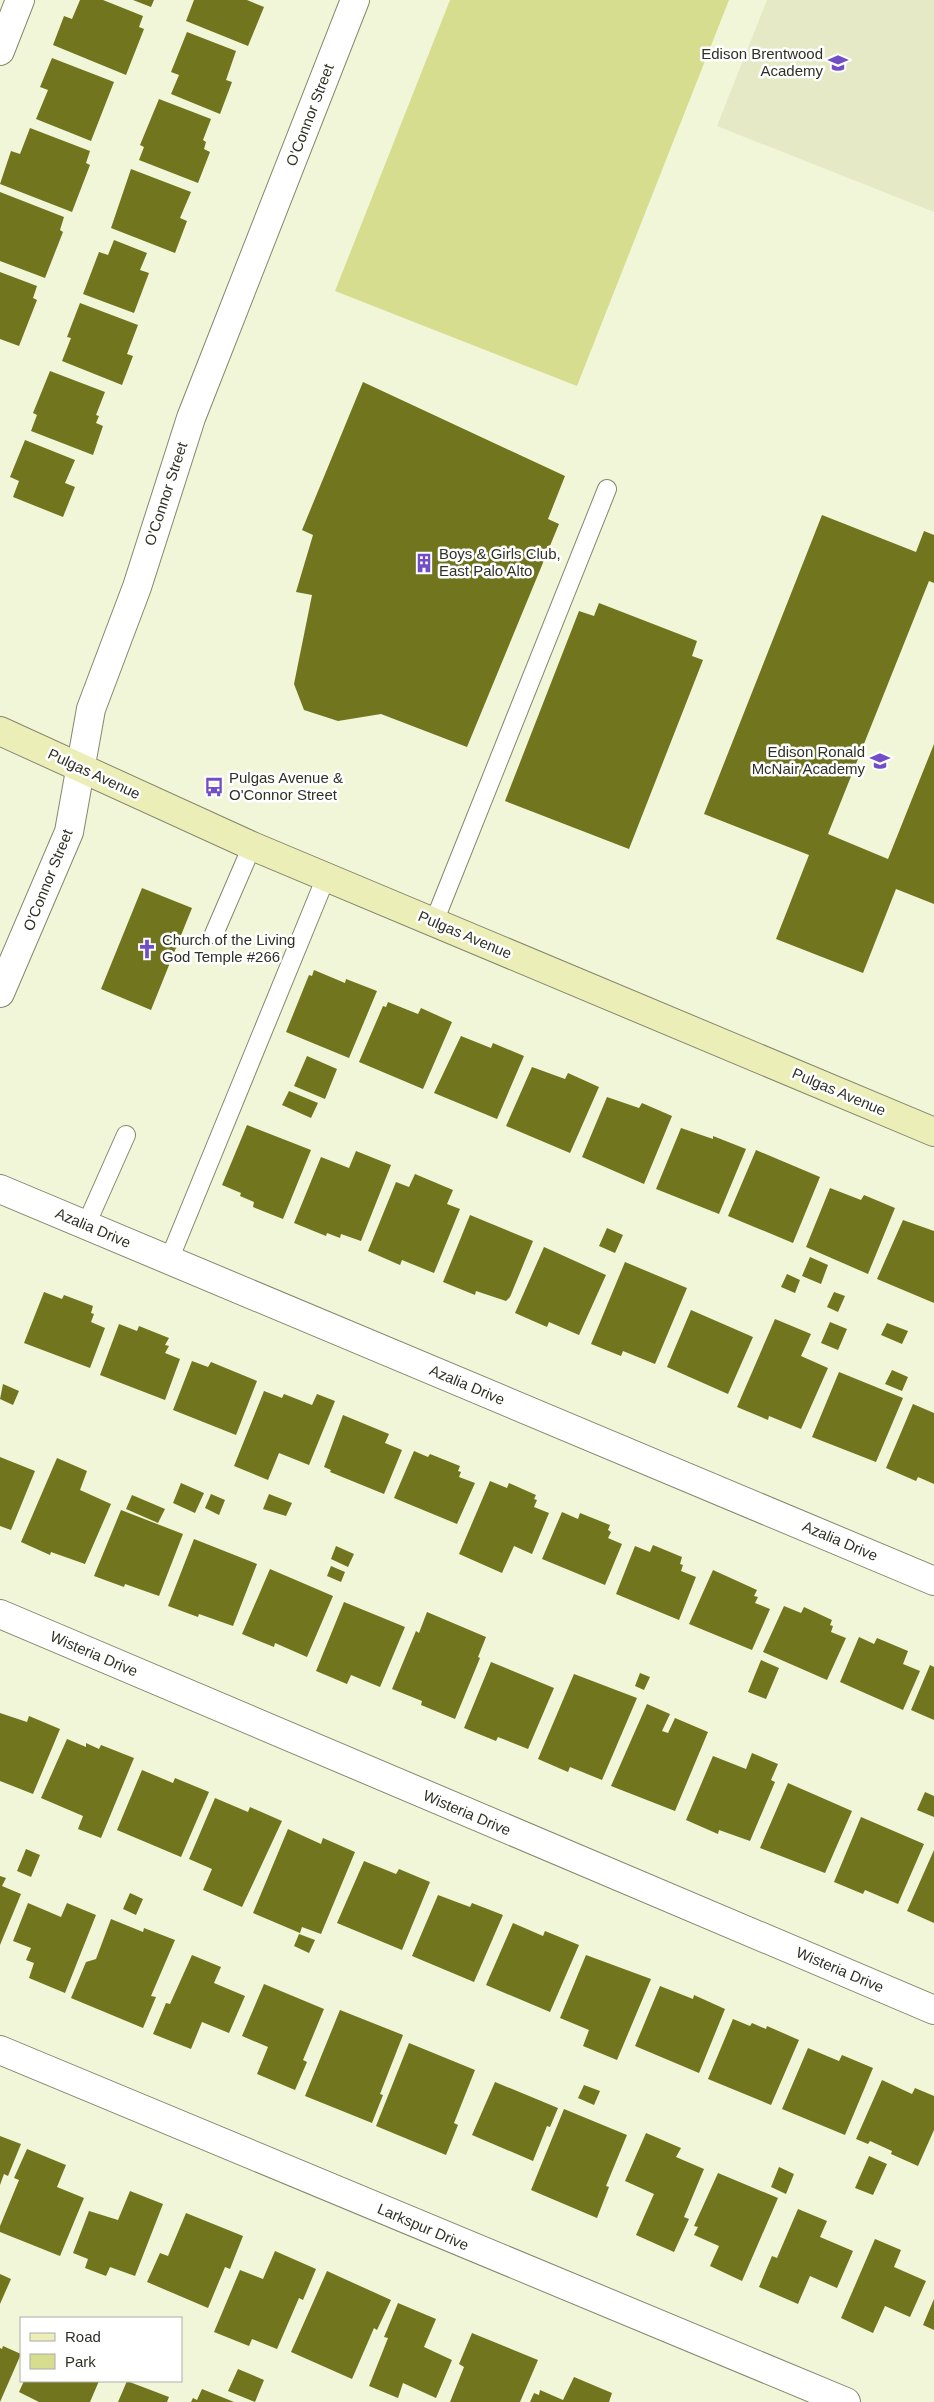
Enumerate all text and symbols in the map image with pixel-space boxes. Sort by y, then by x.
place label: Edison Brentwood Academy [701,45,823,79]
school or university icon: Edison Brentwood Academy [827,52,849,74]
street label: O'Connor Street [282,61,337,168]
street label: O'Connor Street [141,439,191,548]
place label: Boys & Girls Club, East Palo Alto [439,545,561,579]
building icon: Boys & Girls Club, East Palo Alto [413,552,435,574]
place label: Edison Ronald McNair Academy [752,743,865,777]
street label: Pulgas Avenue [45,745,143,802]
school or university icon: Edison Ronald McNair Academy [869,750,891,772]
place label: Pulgas Avenue & O'Connor Street [229,769,343,803]
bus stop icon: Pulgas Avenue & O'Connor Street [203,776,225,798]
street label: O'Connor Street [19,826,76,933]
street label: Pulgas Avenue [416,907,514,962]
place label: Church of the Living God Temple #266 [162,931,295,965]
church icon: Church of the Living God Temple #266 [136,938,158,960]
street label: Pulgas Avenue [790,1064,888,1119]
street label: Azalia Drive [53,1204,133,1251]
street label: Azalia Drive [427,1361,507,1408]
street label: Azalia Drive [800,1517,880,1564]
street label: Wisteria Drive [48,1627,140,1680]
street label: Wisteria Drive [421,1786,513,1839]
street label: Wisteria Drive [794,1943,886,1996]
street label: Larkspur Drive [375,2200,471,2253]
legend [20,2317,182,2382]
text: Road [65,2328,101,2345]
text: Park [65,2353,96,2370]

